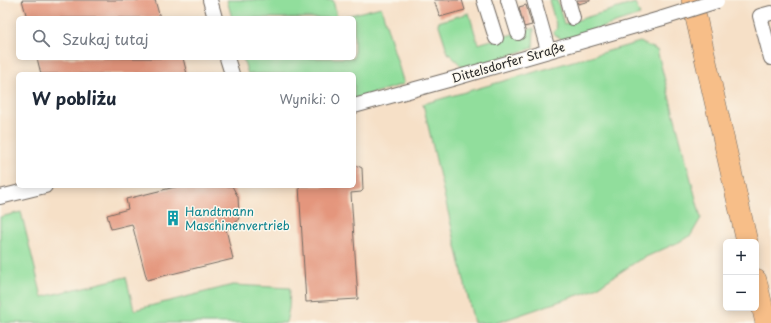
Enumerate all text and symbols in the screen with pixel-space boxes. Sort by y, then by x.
search box [16,16,356,60]
icon: search [30,27,52,49]
text: Szukaj tutaj [62,27,149,50]
street label: Dittelsdorfer Straße [449,37,567,87]
text: W pobliżu [32,85,117,111]
text: Wyniki: 0 [280,89,340,108]
place label: Handtmann Maschinenvertrieb [185,202,290,234]
building icon: Handtmann Maschinenvertrieb [164,209,182,227]
map controls [723,239,759,311]
button: + [723,239,759,275]
button: − [723,275,759,311]

